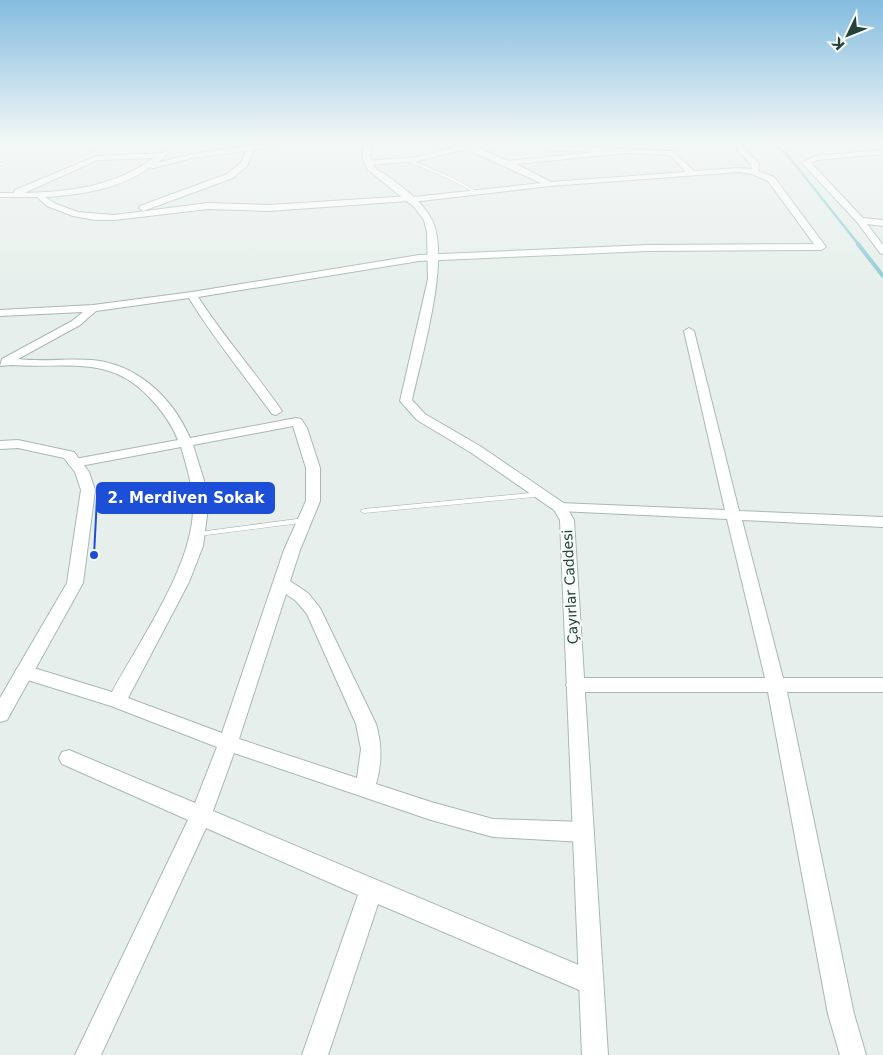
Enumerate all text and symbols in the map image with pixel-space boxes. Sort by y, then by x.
north arrow [823,10,873,60]
text: K [828,34,848,53]
callout: 2. Merdiven Sokak [97,483,274,513]
text: 2. Merdiven Sokak [108,489,265,507]
street label: Çayırlar Caddesi [559,529,581,645]

